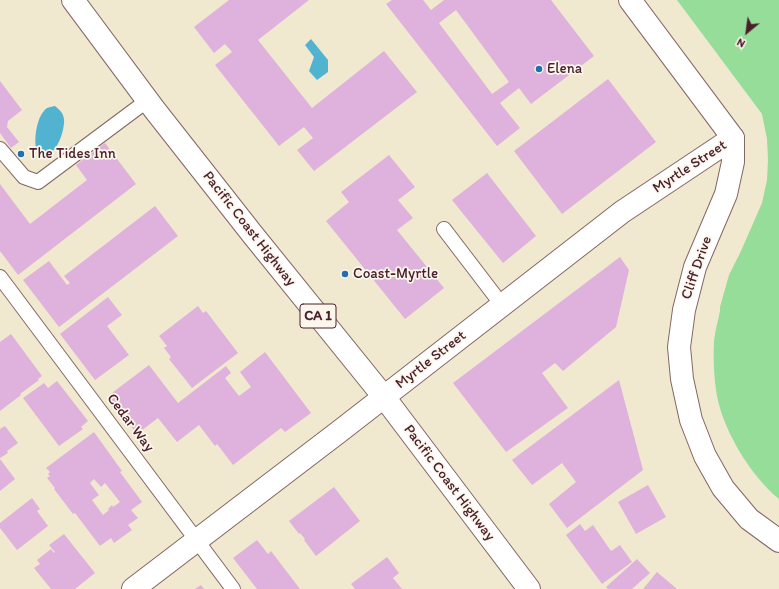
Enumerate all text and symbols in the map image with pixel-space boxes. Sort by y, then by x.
north arrow [727,12,767,52]
text: N [735,35,747,50]
place label: Elena [547,60,582,78]
marker: Elena [534,64,544,74]
street label: Myrtle Street [650,136,730,198]
place label: The Tides Inn [29,145,116,163]
marker: The Tides Inn [16,149,26,159]
street label: Pacific Coast Highway [198,168,300,290]
street label: Cliff Drive [678,234,716,302]
place label: Coast-Myrtle [353,265,438,283]
marker: Coast-Myrtle [340,269,350,279]
road number: CA 1 [300,304,336,328]
street label: Myrtle Street [392,327,470,393]
street label: Cedar Way [102,390,158,456]
street label: Pacific Coast Highway [399,421,499,545]

